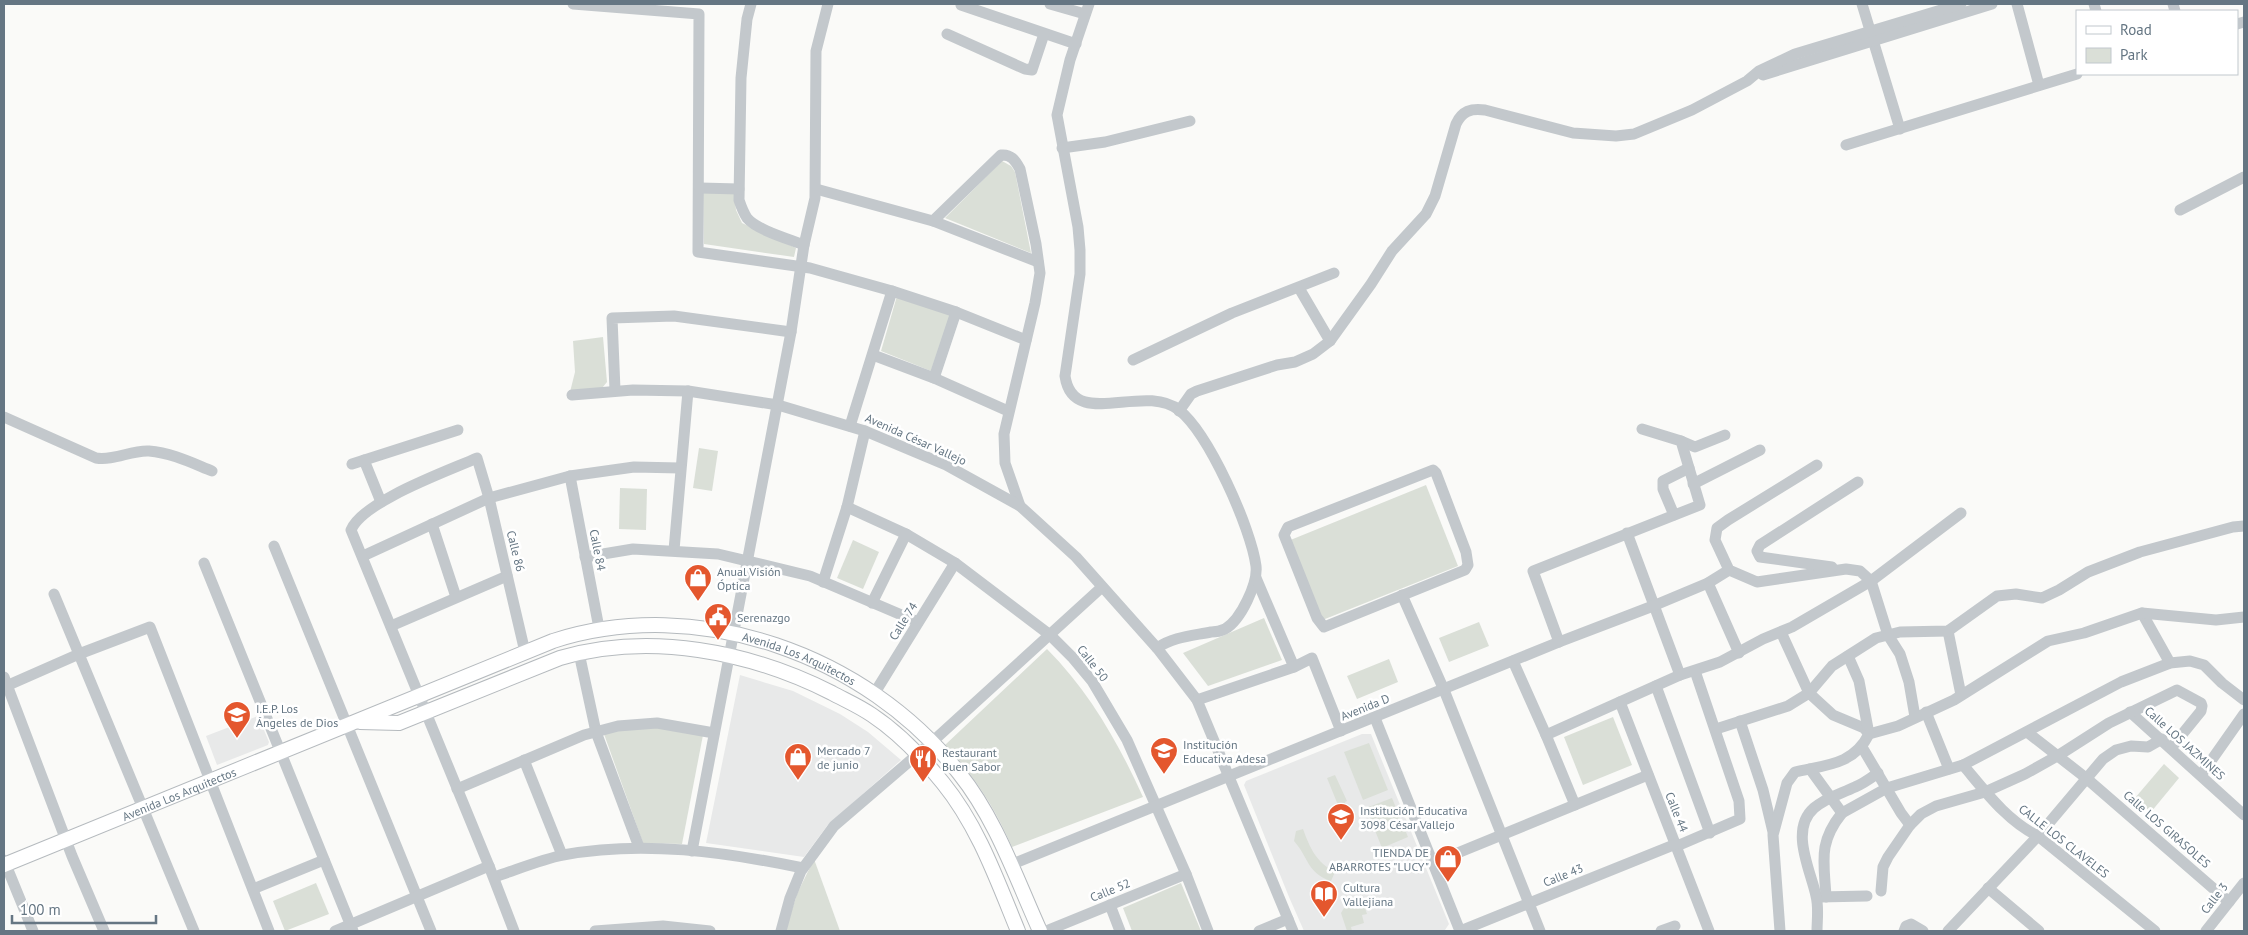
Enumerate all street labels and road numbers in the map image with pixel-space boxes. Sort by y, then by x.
street label: Avenida César Vallejo [863,410,969,468]
street label: Calle 84 [587,528,609,572]
street label: Calle 86 [504,529,528,573]
street label: Calle 74 [886,599,921,643]
street label: Avenida Los Arquitectos [741,628,859,688]
street label: Calle 50 [1074,642,1112,685]
street label: Avenida D [1338,690,1392,724]
street label: Calle LOS JAZMINES [2142,703,2228,783]
street label: Avenida Los Arquitectos [120,764,238,824]
street label: Calle LOS GIRASOLES [2120,787,2214,871]
street label: Calle 44 [1662,790,1692,835]
street label: CALLE LOS CLAVELES [2016,801,2112,881]
street label: Calle 43 [1541,860,1585,890]
street label: Calle 52 [1088,875,1132,905]
street label: Calle 3 [2197,879,2231,917]

